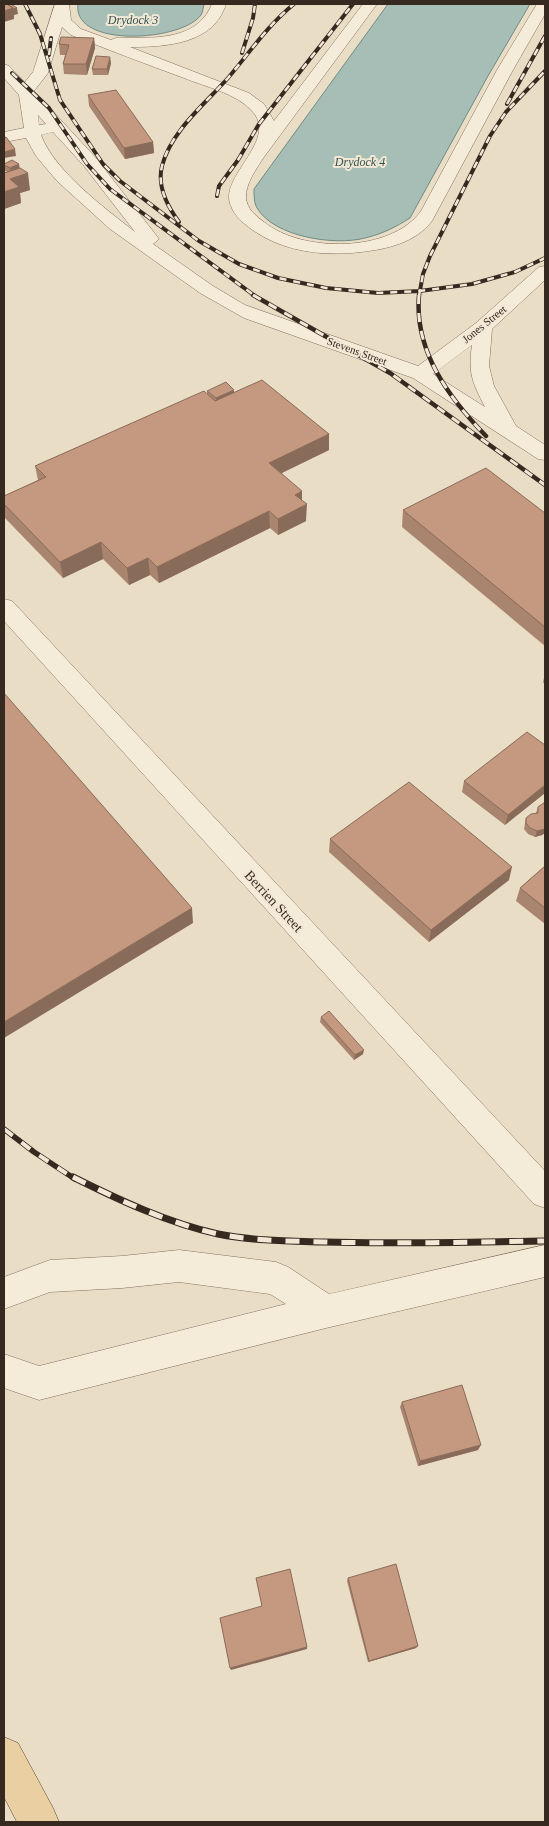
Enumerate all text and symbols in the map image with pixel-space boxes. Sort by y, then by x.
water label: Drydock 3 [107,13,158,27]
water label: Drydock 4 [334,155,385,169]
street label: Jones Street [460,303,508,345]
street label: Stevens Street [326,335,388,367]
street label: Berrien Street [242,868,306,935]

